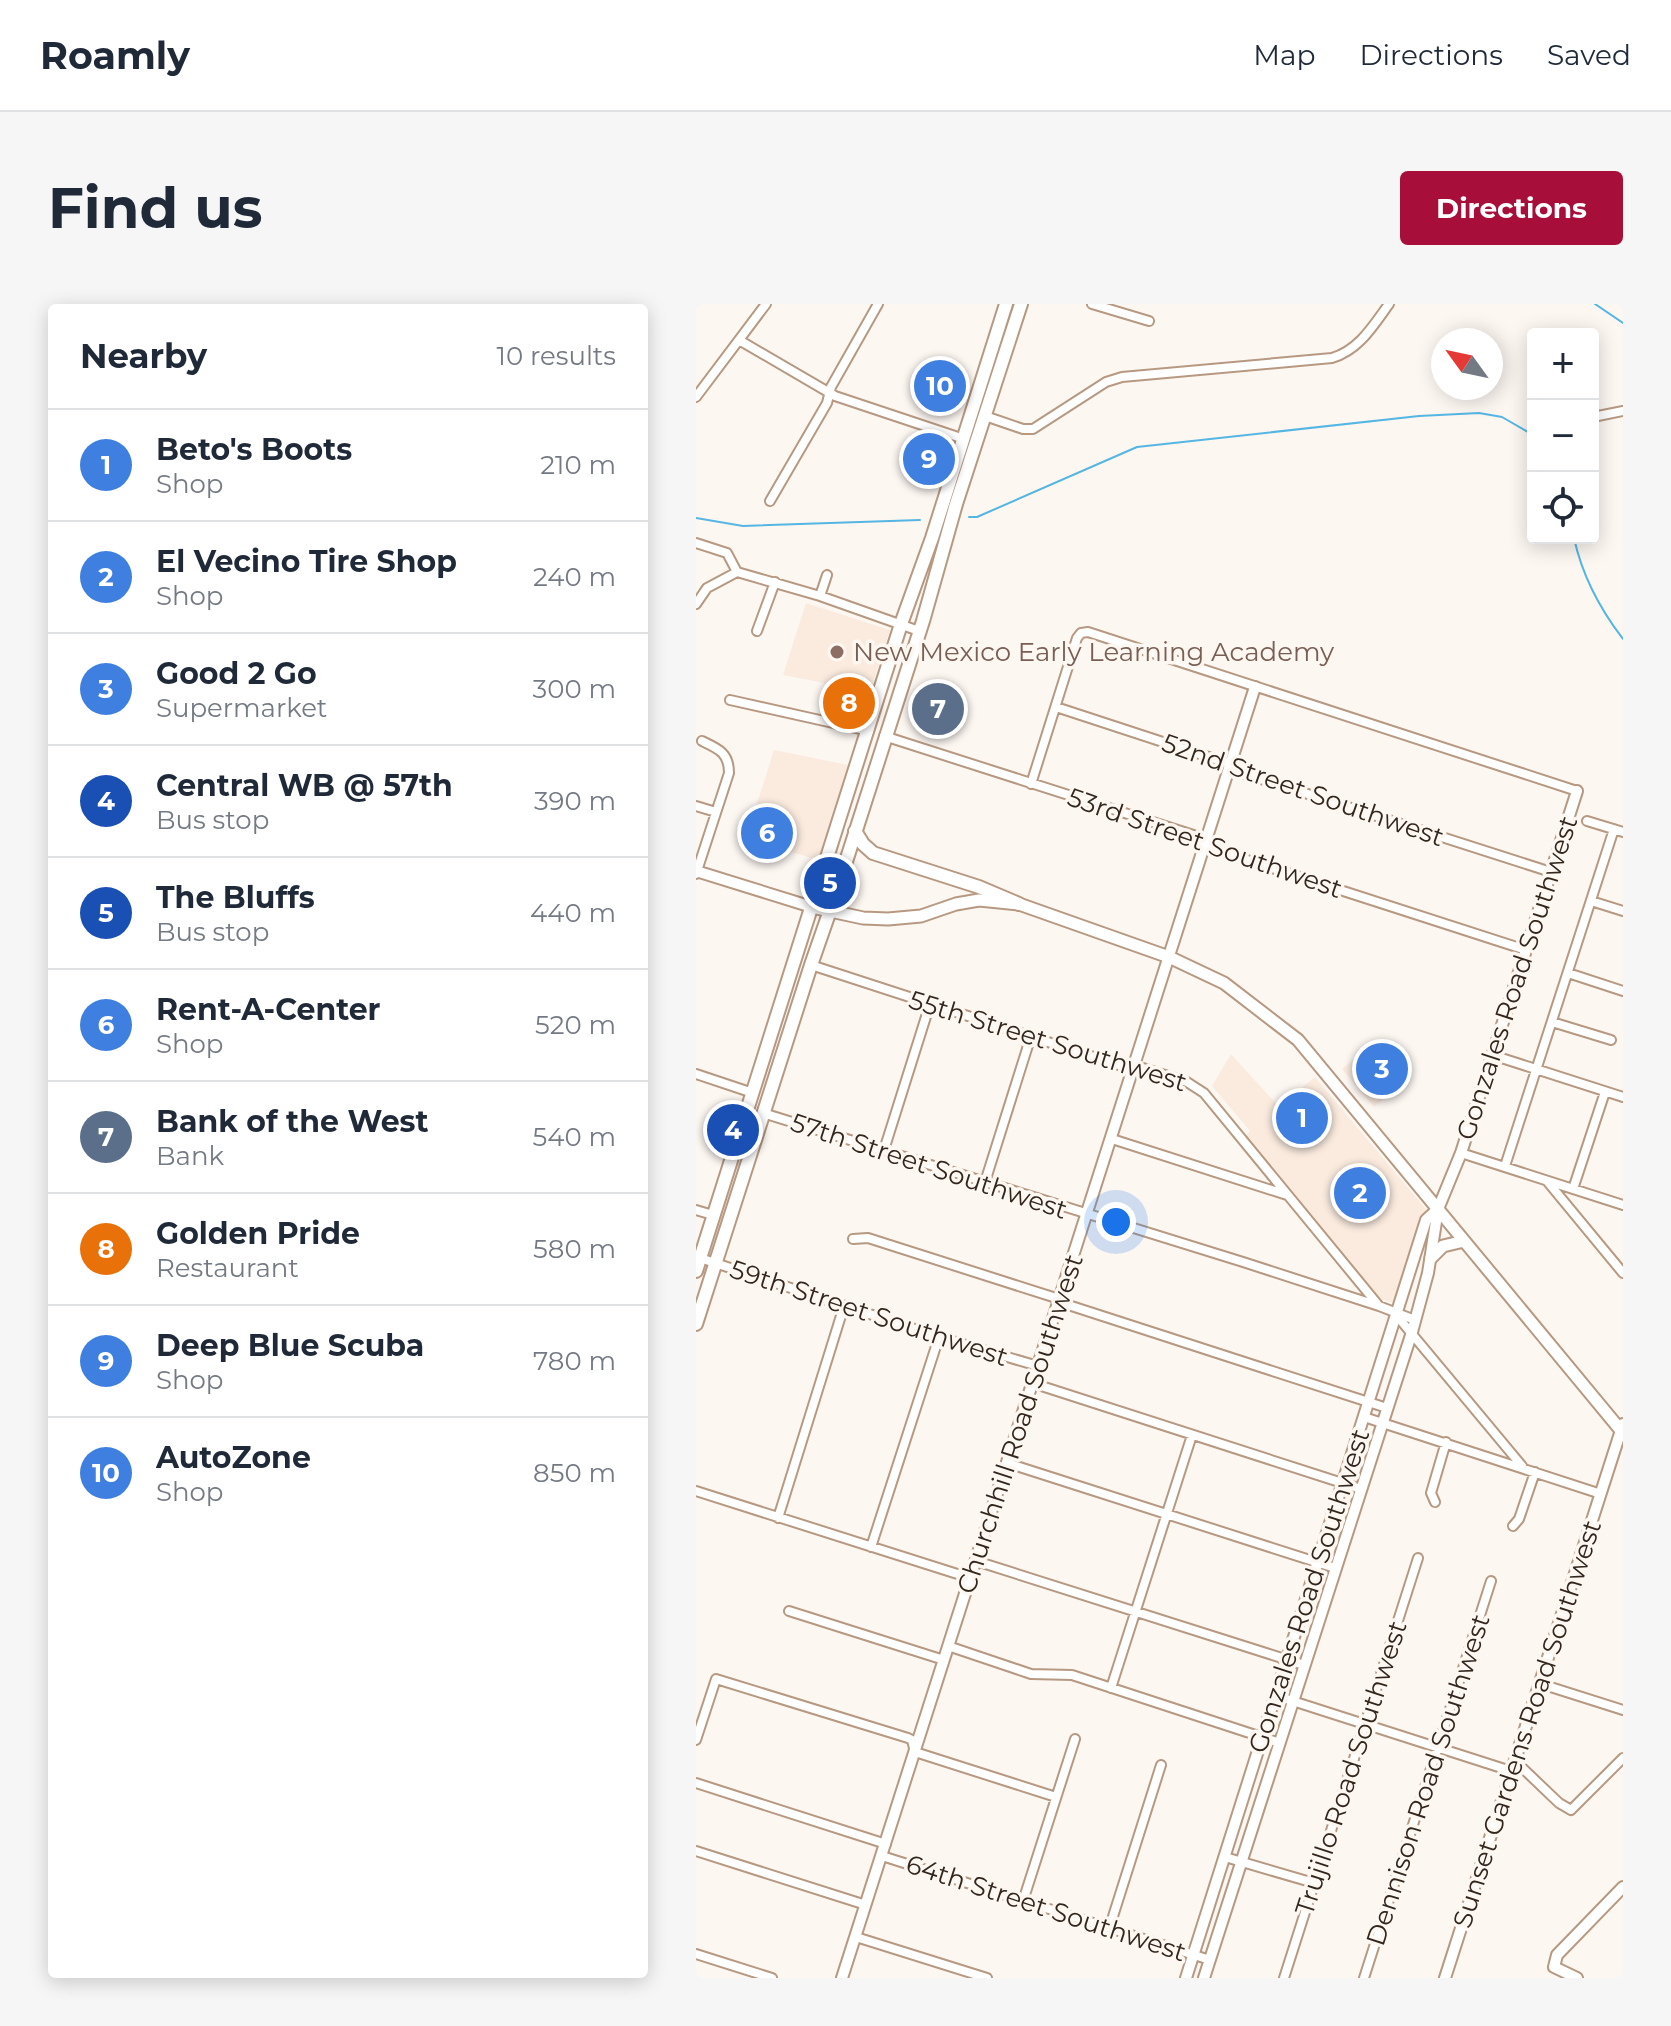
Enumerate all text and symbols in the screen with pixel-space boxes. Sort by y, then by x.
text: Roamly [40,32,190,79]
text: Map [1253,38,1315,72]
text: Directions [1359,38,1503,72]
text: Saved [1547,38,1631,72]
button: Directions [1400,171,1623,245]
text: Find us [48,174,262,242]
north arrow [1431,328,1503,400]
map controls [1527,328,1599,544]
button: + [1527,328,1599,400]
text: Nearby [80,335,207,377]
text: 10 results [497,340,616,372]
pin: 10 [914,356,966,416]
button: − [1527,400,1599,472]
pin: 9 [903,429,955,489]
text: Beto's Boots [156,431,352,468]
text: 1 [101,449,111,481]
text: 210 m [540,449,616,481]
text: Shop [156,468,224,500]
button: locate [1527,472,1599,544]
text: El Vecino Tire Shop [156,543,457,580]
text: 2 [98,561,114,593]
text: 240 m [533,561,616,593]
text: Shop [156,580,224,612]
place label: New Mexico Early Learning Academy [853,636,1335,668]
marker: New Mexico Early Learning Academy [828,643,846,661]
text: Good 2 Go [156,655,317,692]
text: 3 [98,673,114,705]
text: 300 m [533,673,616,705]
pin: 8 [823,673,875,733]
pin: 7 [912,679,964,739]
text: Supermarket [156,692,327,724]
street label: 52nd Street Southwest [1158,727,1448,853]
text: Central WB @ 57th [156,767,453,804]
street label: 53rd Street Southwest [1064,781,1346,905]
text: 4 [97,785,115,817]
text: 390 m [534,785,616,817]
pin: 6 [741,803,793,863]
text: Bus stop [156,804,269,836]
street label: Gonzales Road Southwest [1449,812,1585,1144]
pin: 5 [804,853,856,913]
text: The Bluffs [156,879,315,916]
text: 5 [98,897,114,929]
text: 440 m [530,897,616,929]
text: Bus stop [156,916,269,948]
street label: 55th Street Southwest [905,983,1191,1099]
text: Rent-A-Center [156,991,381,1028]
text: 6 [98,1009,114,1041]
text: 520 m [535,1009,616,1041]
text: Shop [156,1028,224,1060]
pin: 3 [1356,1039,1408,1099]
pin: 1 [1276,1088,1328,1148]
pin: 4 [707,1100,759,1160]
text: Bank of the West [156,1103,429,1140]
street label: 57th Street Southwest [787,1106,1071,1226]
text: 7 [98,1121,114,1153]
text: 540 m [532,1121,616,1153]
text: Bank [156,1140,224,1172]
pin: 2 [1334,1163,1386,1223]
your location [1096,1202,1136,1242]
text: Golden Pride [156,1215,360,1252]
text: 8 [97,1233,115,1265]
text: 580 m [533,1233,616,1265]
street label: Churchhill Road Southwest [950,1250,1090,1598]
text: Restaurant [156,1252,299,1284]
street label: 59th Street Southwest [726,1253,1012,1373]
text: Deep Blue Scuba [156,1327,424,1364]
text: 9 [98,1345,114,1377]
text: 780 m [533,1345,616,1377]
text: Shop [156,1364,224,1396]
street label: Gonzales Road Southwest [1241,1425,1377,1757]
text: AutoZone [156,1439,311,1476]
text: 10 [92,1457,120,1489]
text: 850 m [533,1457,616,1489]
text: Shop [156,1476,224,1508]
street label: Sunset Gardens Road Southwest [1446,1516,1608,1932]
street label: Dennison Road Southwest [1359,1610,1497,1950]
street label: Trujillo Road Southwest [1288,1617,1414,1919]
street label: 64th Street Southwest [902,1848,1190,1968]

